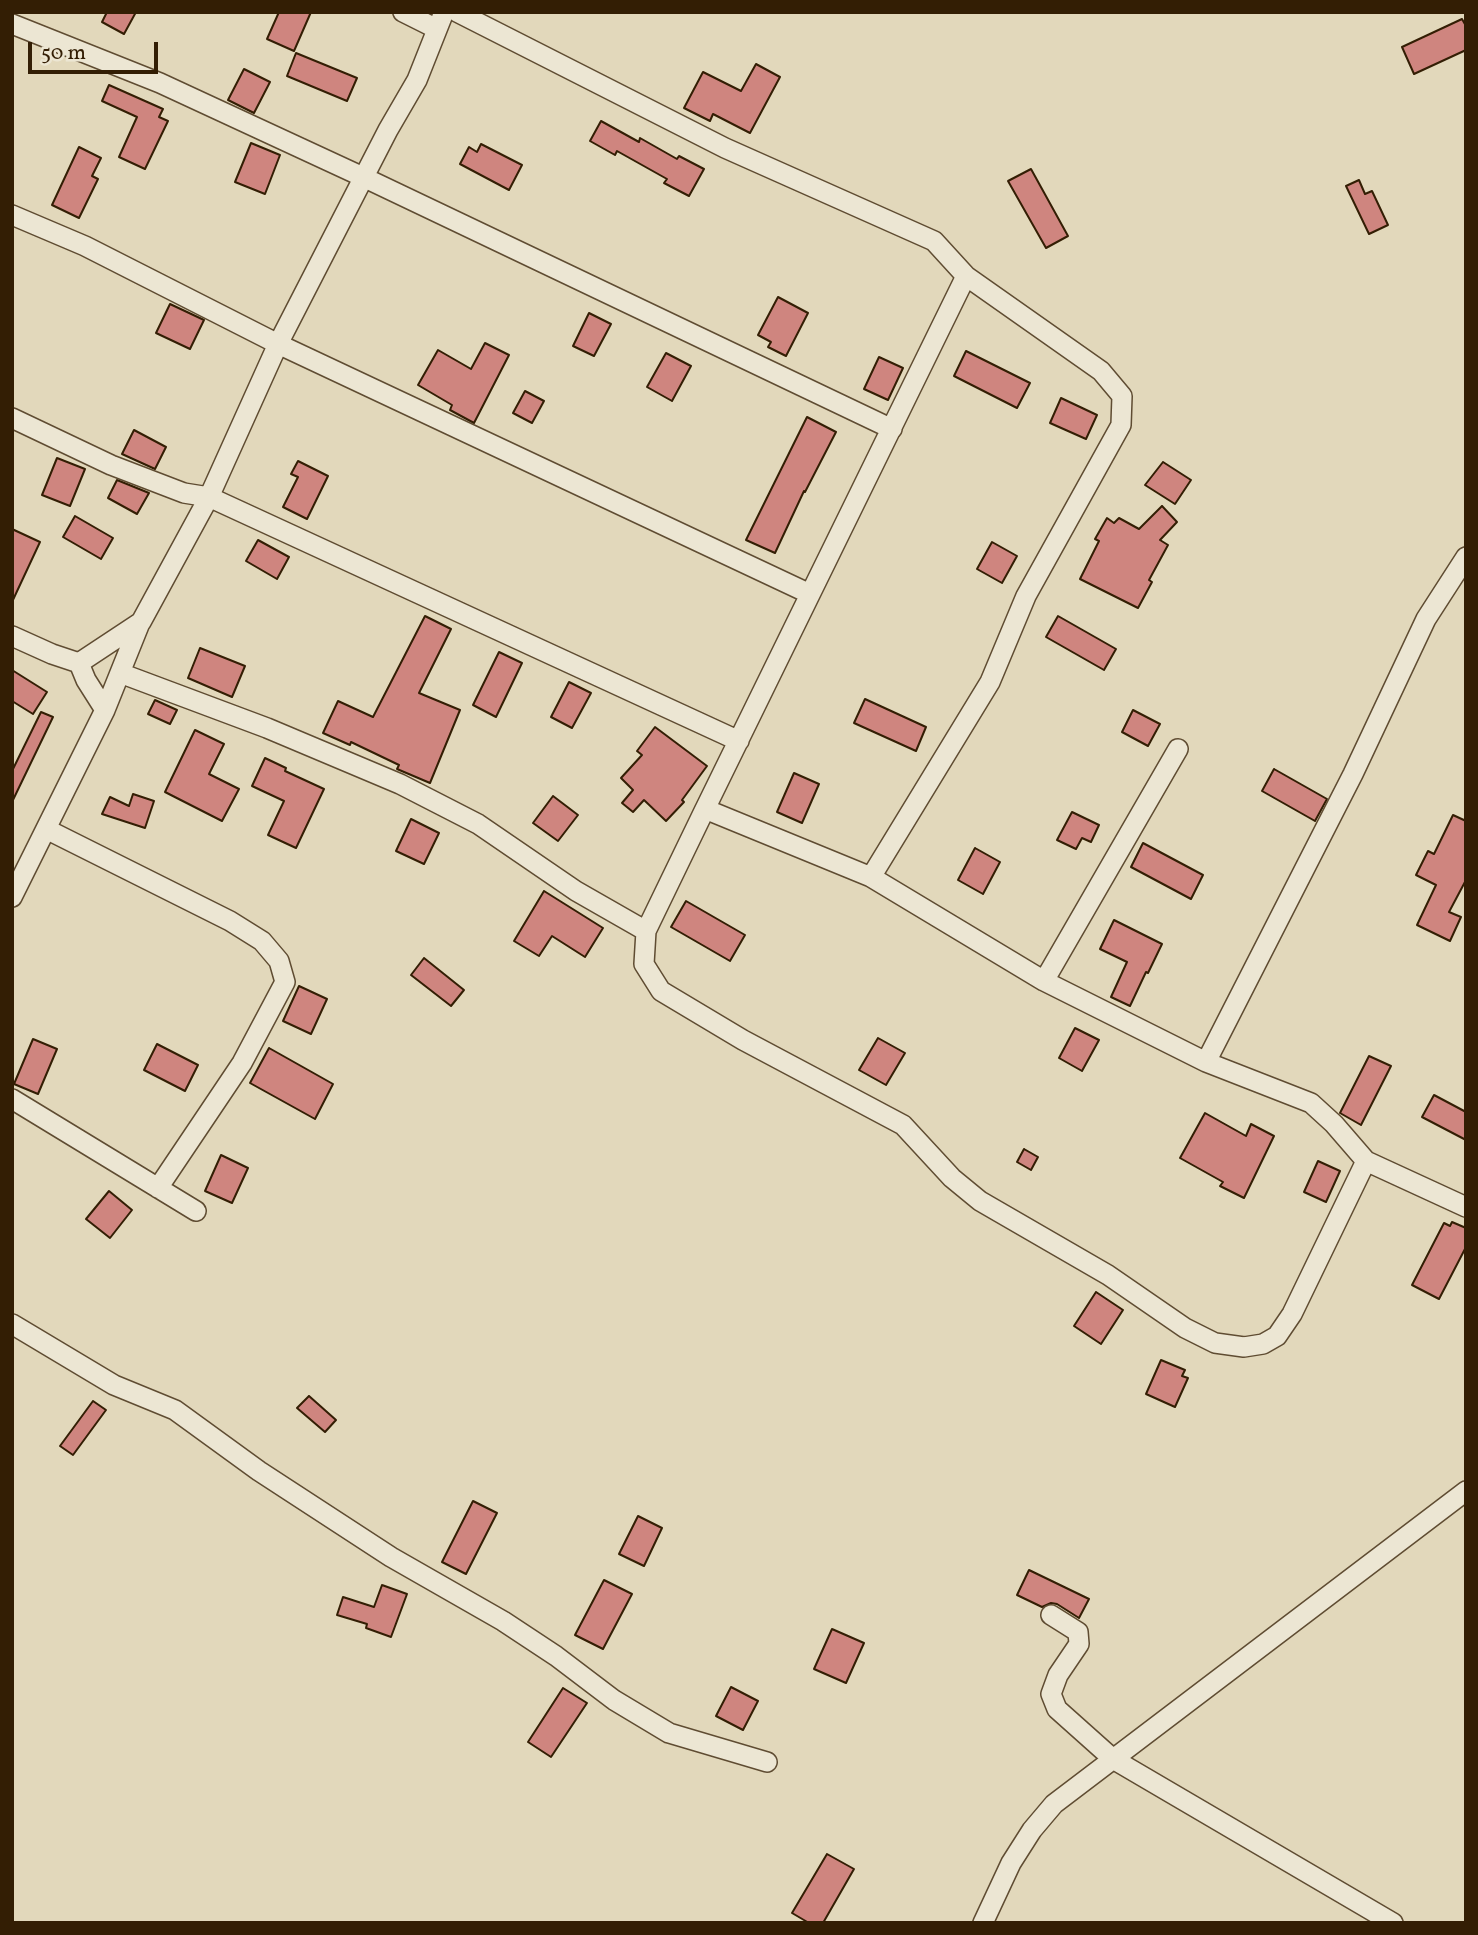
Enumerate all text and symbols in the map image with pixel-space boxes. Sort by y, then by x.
scale bar [32,28,161,72]
text: 50 m [41,39,86,68]

